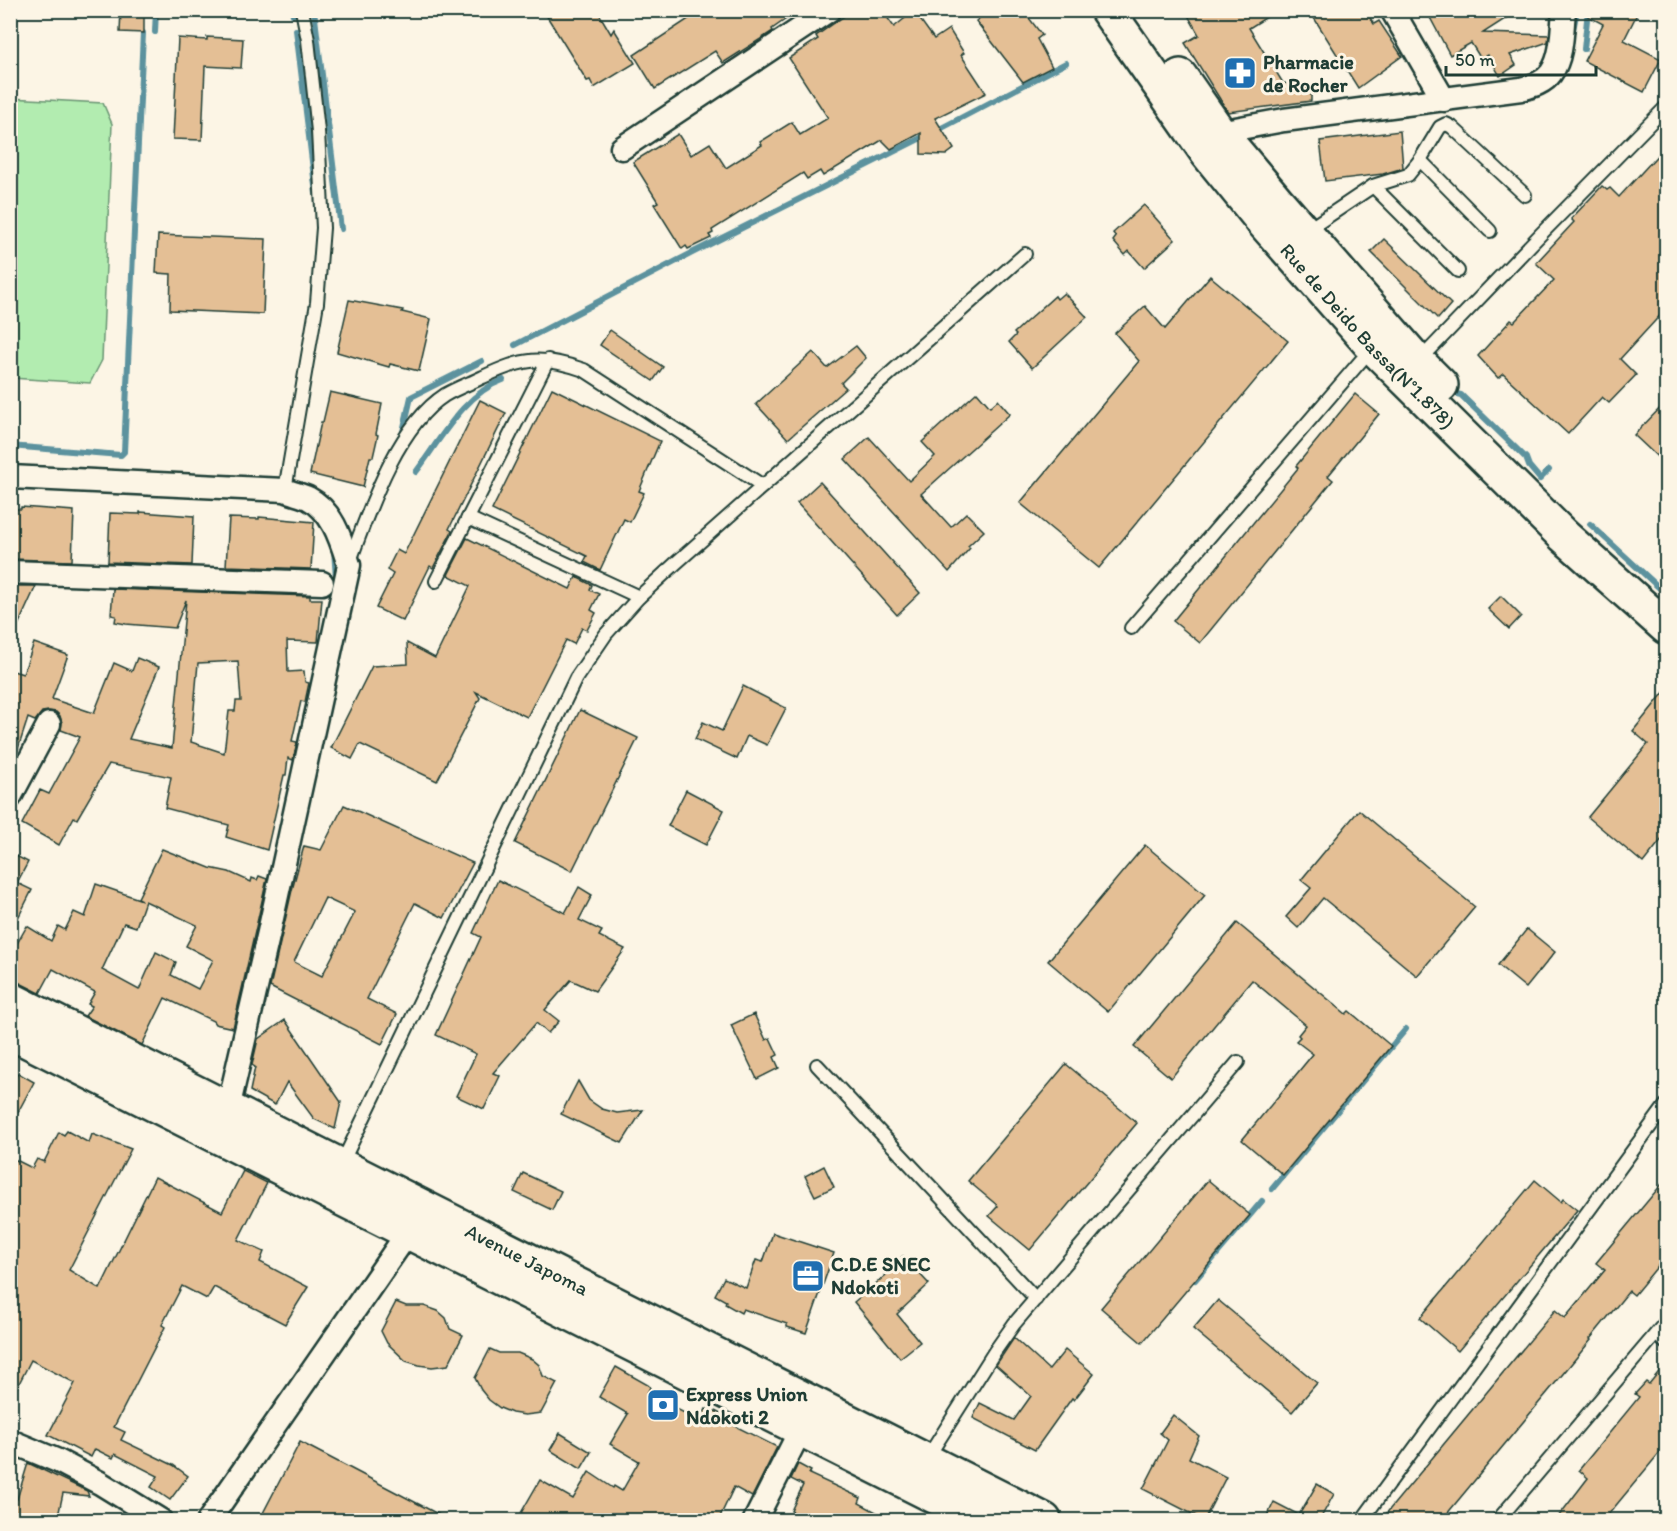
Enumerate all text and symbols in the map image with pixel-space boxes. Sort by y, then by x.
scale bar [1446,39,1596,77]
text: 50 m [1455,49,1495,71]
place label: Pharmacie de Rocher [1263,50,1354,97]
pharmacy icon: Pharmacie de Rocher [1222,55,1258,91]
street label: Rue de Deido Bassa(N°1.878) [1275,238,1460,433]
street label: Avenue Japoma [461,1218,593,1301]
place label: C.D.E SNEC Ndokoti [831,1252,931,1299]
office icon: C.D.E SNEC Ndokoti [790,1258,826,1294]
place label: Express Union Ndokoti 2 [686,1382,808,1429]
bank icon: Express Union Ndokoti 2 [645,1387,681,1423]

